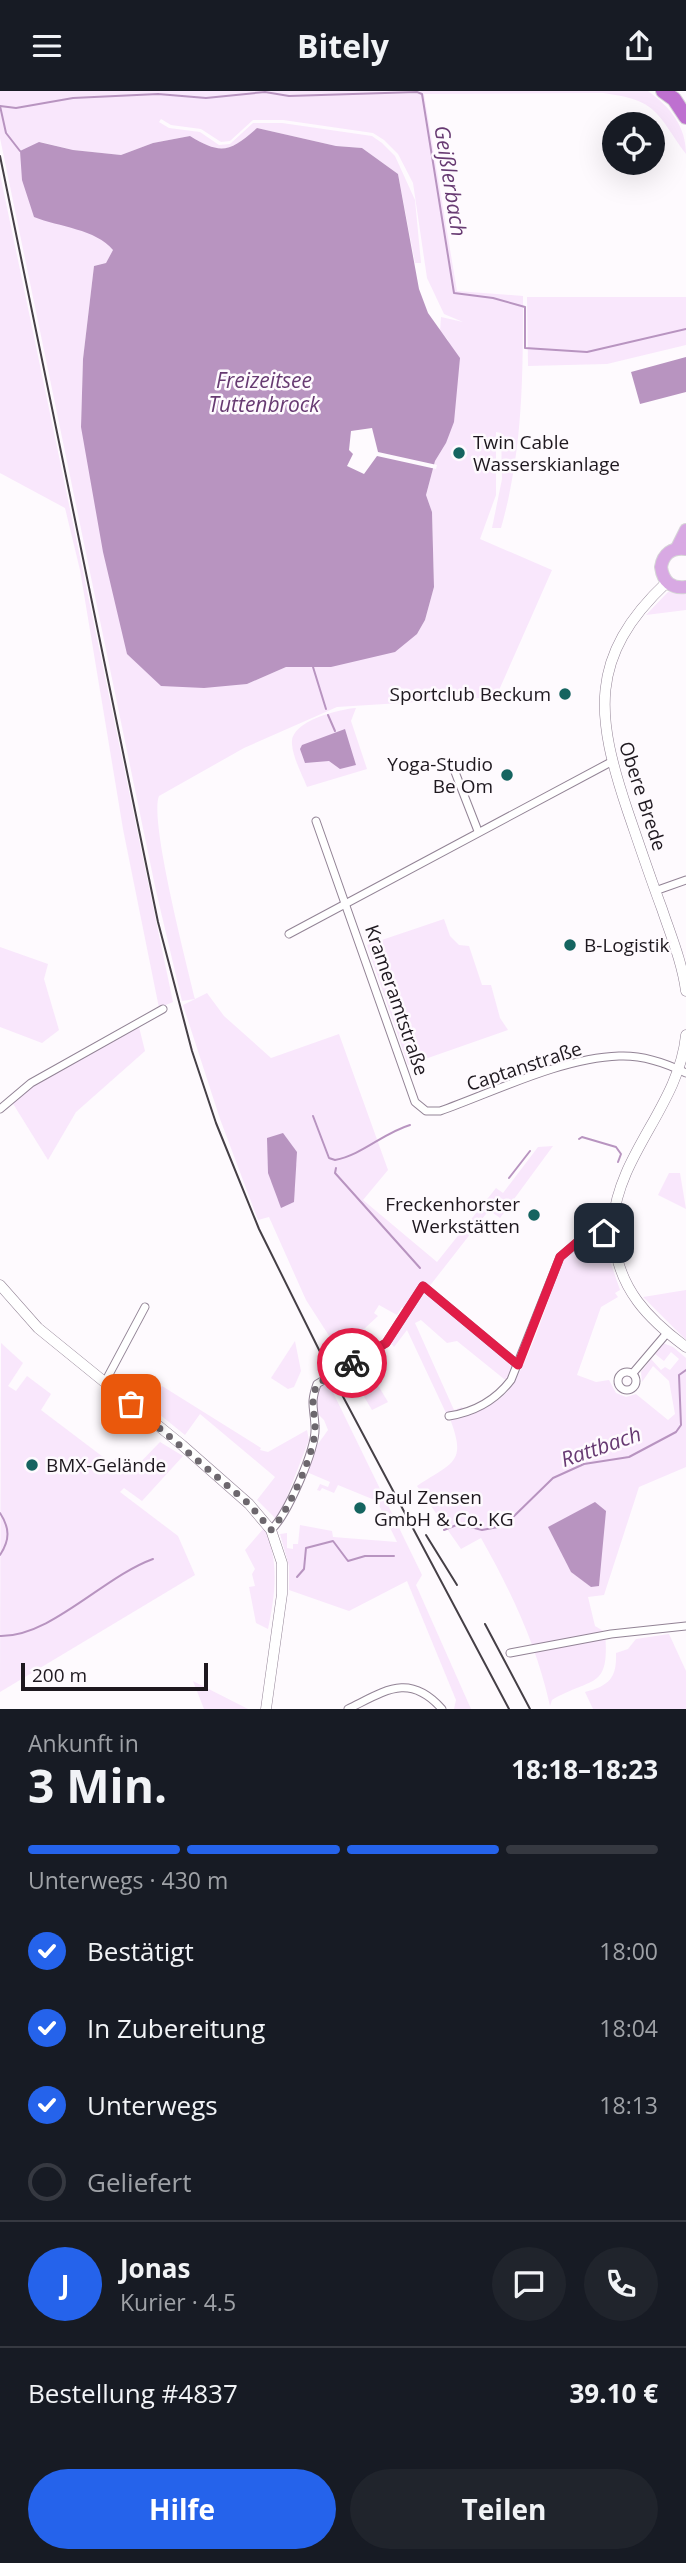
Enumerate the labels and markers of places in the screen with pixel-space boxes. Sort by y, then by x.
place label: Twin Cable Wasserskianlage [473,429,620,477]
marker: Twin Cable Wasserskianlage [451,445,467,461]
place label: Sportclub Beckum [390,681,551,707]
marker: Sportclub Beckum [557,686,573,702]
place label: Yoga-Studio Be Om [387,751,493,799]
marker: Yoga-Studio Be Om [499,767,515,783]
place label: B-Logistik [584,932,669,958]
marker: B-Logistik [562,937,578,953]
place label: Freckenhorster Werkstätten [385,1191,520,1239]
pin [574,1203,634,1263]
marker: Freckenhorster Werkstätten [526,1207,542,1223]
pin [101,1374,161,1434]
place label: BMX-Gelände [46,1452,166,1478]
marker: BMX-Gelände [24,1457,40,1473]
place label: Paul Zensen GmbH & Co. KG [374,1484,514,1532]
marker: Paul Zensen GmbH & Co. KG [352,1500,368,1516]

